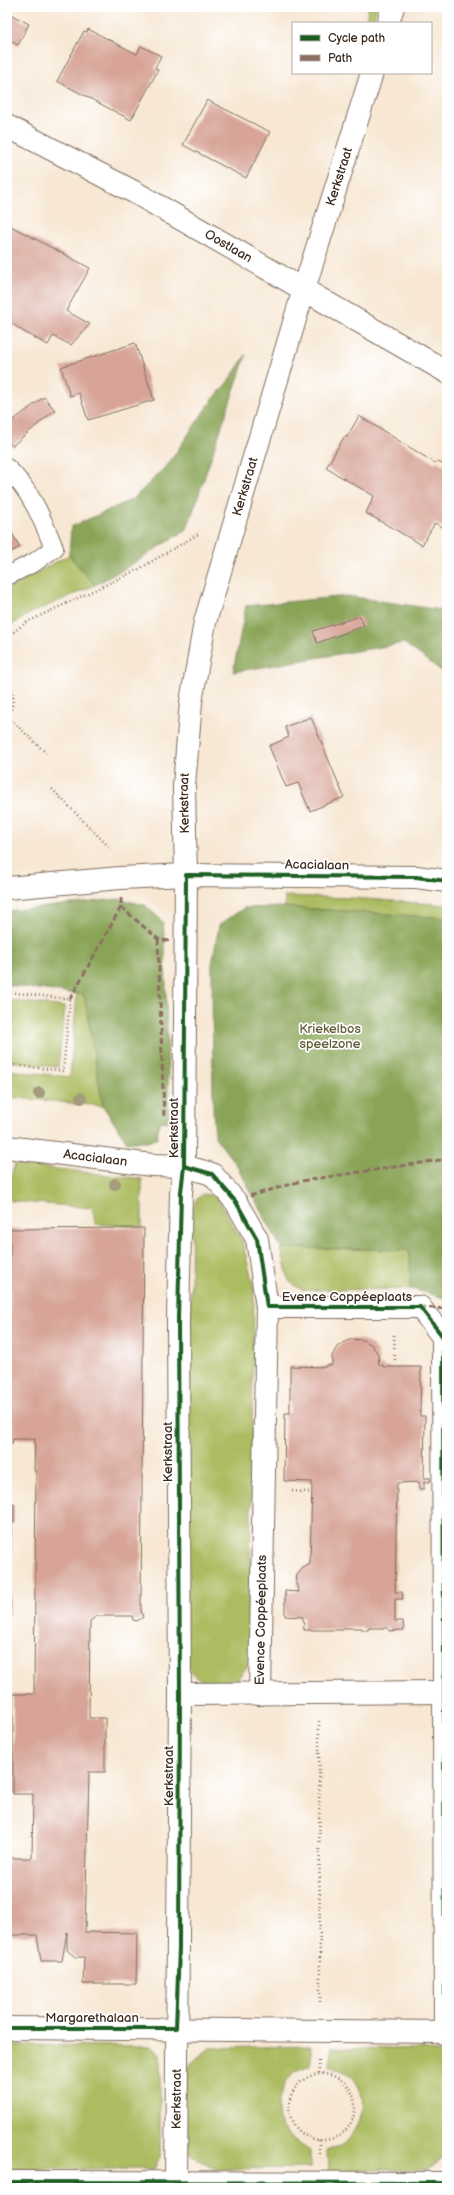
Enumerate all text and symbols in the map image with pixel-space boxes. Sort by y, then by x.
legend [292,22,432,74]
text: Cycle path [328,31,385,46]
text: Path [328,51,353,66]
street label: Kerkstraat [323,145,356,208]
street label: Oostlaan [202,226,255,266]
street label: Kerkstraat [229,455,262,518]
street label: Kerkstraat [176,772,193,834]
street label: Acacialaan [285,856,349,874]
park label: Kriekelbos speelzone [299,1021,361,1052]
street label: Kerkstraat [166,1098,182,1158]
street label: Acacialaan [62,1146,128,1170]
street label: Evence Coppéeplaats [282,1289,413,1305]
street label: Kerkstraat [160,1422,176,1482]
street label: Evence Coppéeplaats [252,1554,270,1685]
street label: Kerkstraat [161,1746,177,1806]
street label: Margarethalaan [45,2010,139,2026]
street label: Kerkstraat [168,2069,185,2129]

